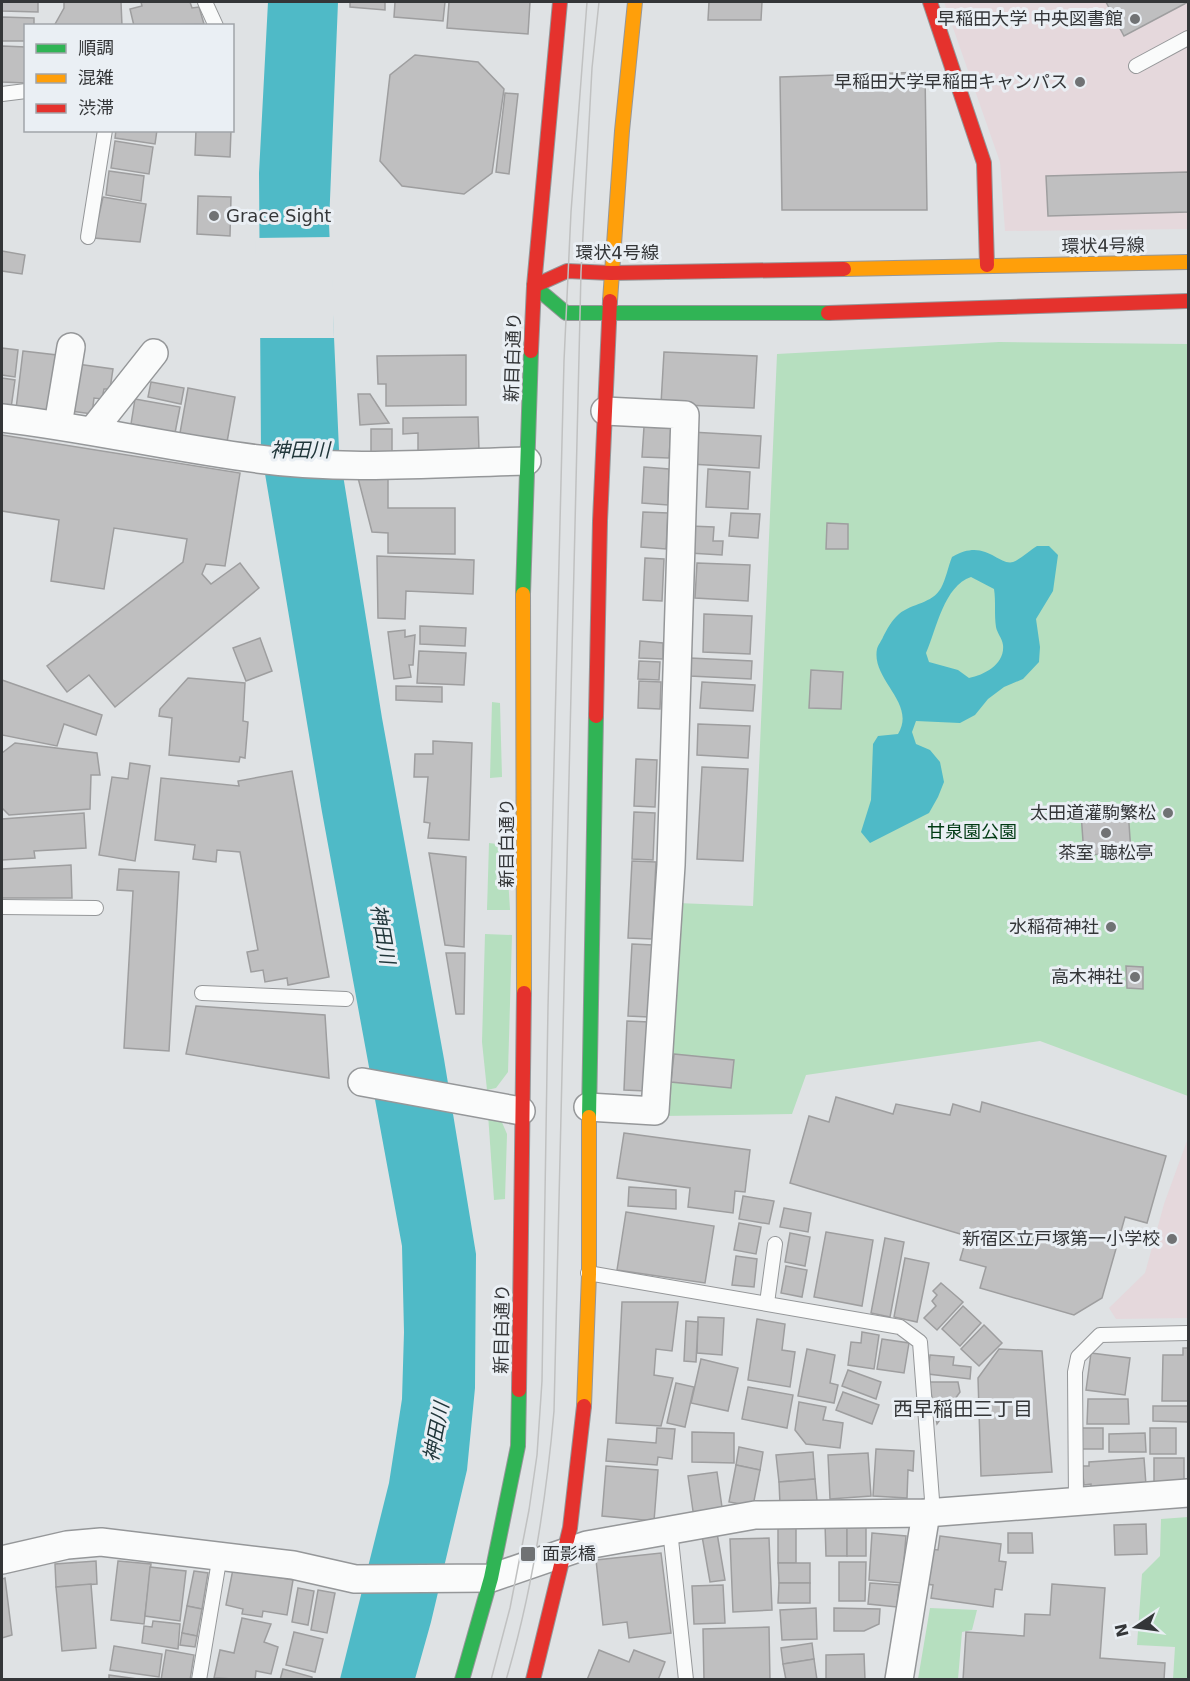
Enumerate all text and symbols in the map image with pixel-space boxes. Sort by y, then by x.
place label: 早稲田大学 中央図書館 [937,8,1123,29]
marker: 早稲田大学 中央図書館 [1128,12,1142,26]
legend [24,24,234,132]
text: 順調 [78,37,114,58]
text: 混雑 [78,67,114,88]
place label: 早稲田大学早稲田キャンパス [834,71,1068,92]
marker: 早稲田大学早稲田キャンパス [1073,75,1087,89]
text: 渋滞 [78,97,114,118]
place label: Grace Sight [226,205,331,226]
marker: Grace Sight [207,209,221,223]
street label: 環状4号線 [1061,234,1145,257]
street label: 環状4号線 [575,242,659,263]
street label: 新目白通り [500,312,525,402]
water label: 神田川 [270,438,332,462]
street label: 新目白通り [496,798,517,888]
place label: 太田道灌駒繁松 [1030,802,1156,823]
marker: 太田道灌駒繁松 [1161,806,1175,820]
park label: 甘泉園公園 [927,821,1017,842]
marker: 茶室 聴松亭 [1099,826,1113,840]
place label: 茶室 聴松亭 [1058,842,1154,863]
water label: 神田川 [366,902,400,968]
place label: 水稲荷神社 [1009,916,1099,937]
marker: 水稲荷神社 [1104,920,1118,934]
place label: 高木神社 [1051,966,1123,987]
marker: 高木神社 [1128,970,1142,984]
place label: 新宿区立戸塚第一小学校 [962,1228,1160,1249]
marker: 新宿区立戸塚第一小学校 [1165,1232,1179,1246]
street label: 新目白通り [490,1284,513,1374]
district label: 西早稲田三丁目 [893,1397,1033,1421]
water label: 神田川 [418,1398,454,1464]
place label: 面影橋 [542,1543,596,1564]
marker: 面影橋 [519,1545,537,1563]
north arrow [1106,1597,1166,1657]
text: N [1111,1622,1133,1639]

